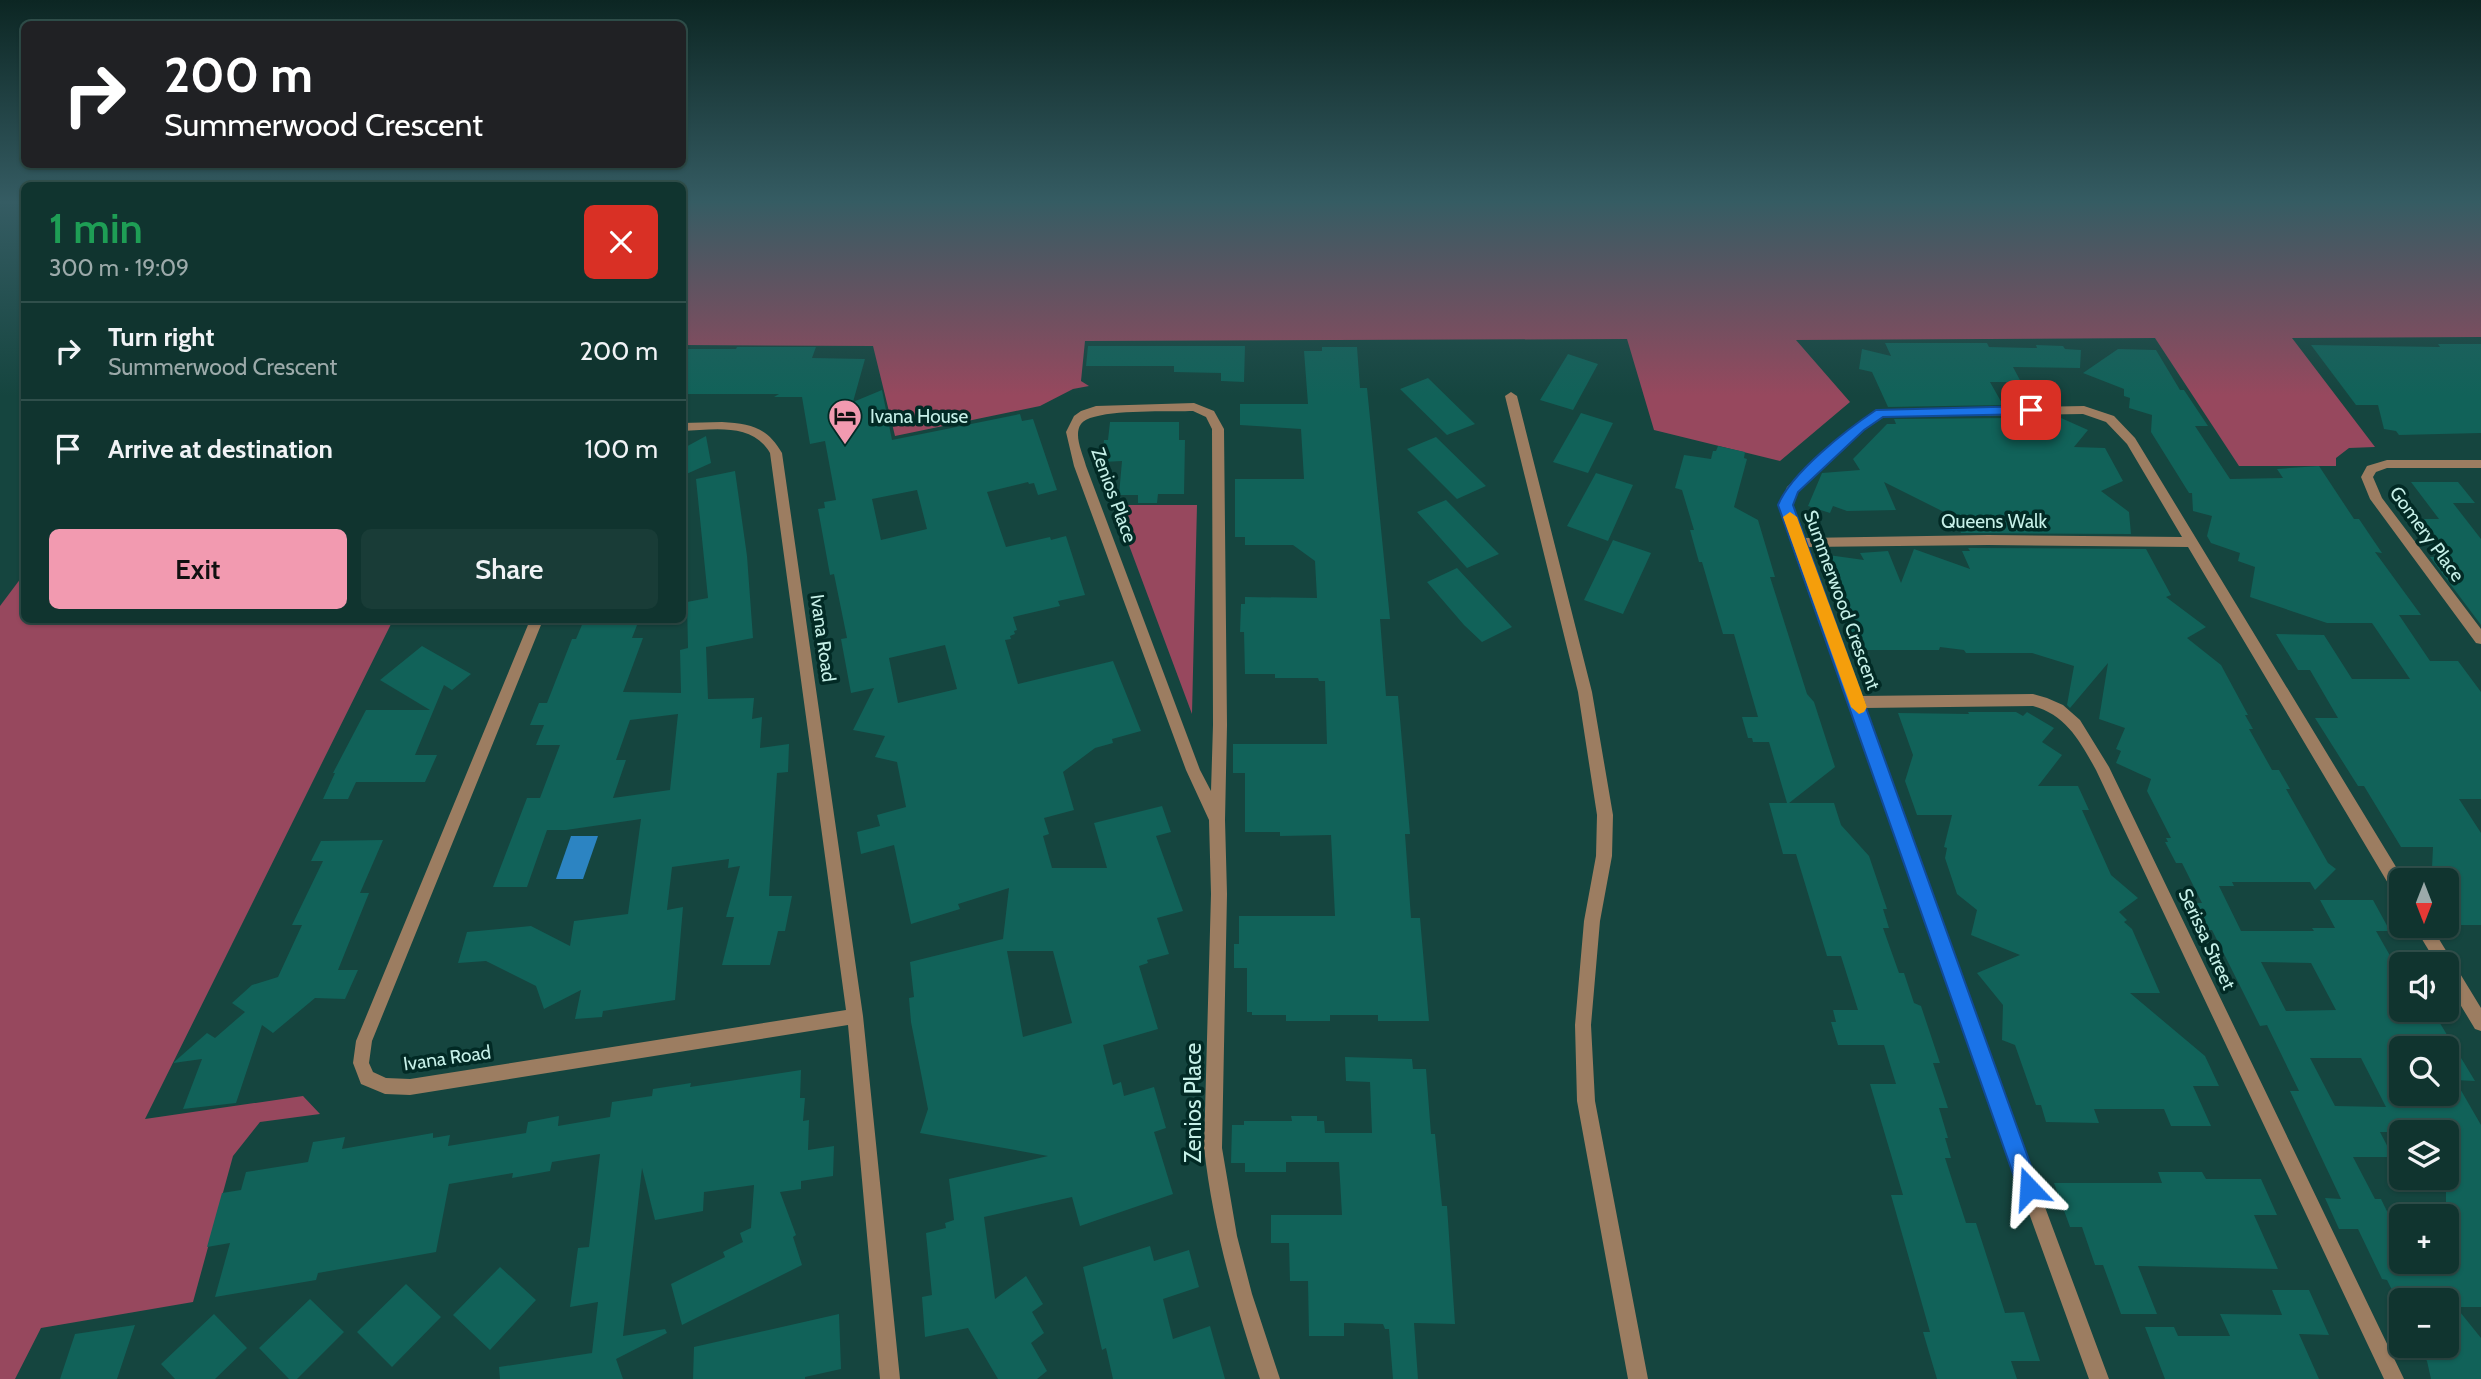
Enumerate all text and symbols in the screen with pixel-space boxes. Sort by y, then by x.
text: 200 m [164,45,313,104]
icon: right [49,49,140,140]
text: Summerwood Crescent [164,105,483,144]
text: 1 min [49,202,143,254]
button: close [584,205,658,279]
text: 300 m · 19:09 [49,254,189,282]
text: Turn right [108,321,214,353]
icon: right [49,332,87,370]
text: 200 m [579,335,658,367]
text: Summerwood Crescent [108,353,337,381]
pin [2001,380,2061,440]
icon: arrive [2012,391,2050,429]
hotel icon: Ivana House [826,397,864,446]
place label: Ivana House [870,405,968,428]
icon: arrive [49,430,87,468]
text: Arrive at destination [108,433,333,465]
text: 100 m [585,433,658,465]
street label: Zenios Place [1086,444,1142,546]
street label: Gomery Place [2385,482,2469,586]
street label: Summerwood Crescent [1799,507,1885,693]
street label: Queens Walk [1941,510,2048,533]
button: Exit [49,529,347,609]
button: Share [361,529,658,609]
street label: Ivana Road [805,593,841,683]
north arrow [2389,868,2459,938]
map controls [2389,868,2459,1358]
street label: Serissa Street [2174,885,2241,994]
button: sound [2389,952,2459,1022]
button: search [2389,1036,2459,1106]
street label: Ivana Road [402,1040,492,1076]
street label: Zenios Place [1179,1043,1207,1163]
button: layers [2389,1120,2459,1190]
position arrow [1992,1151,2066,1225]
button: + [2389,1204,2459,1274]
button: − [2389,1288,2459,1358]

